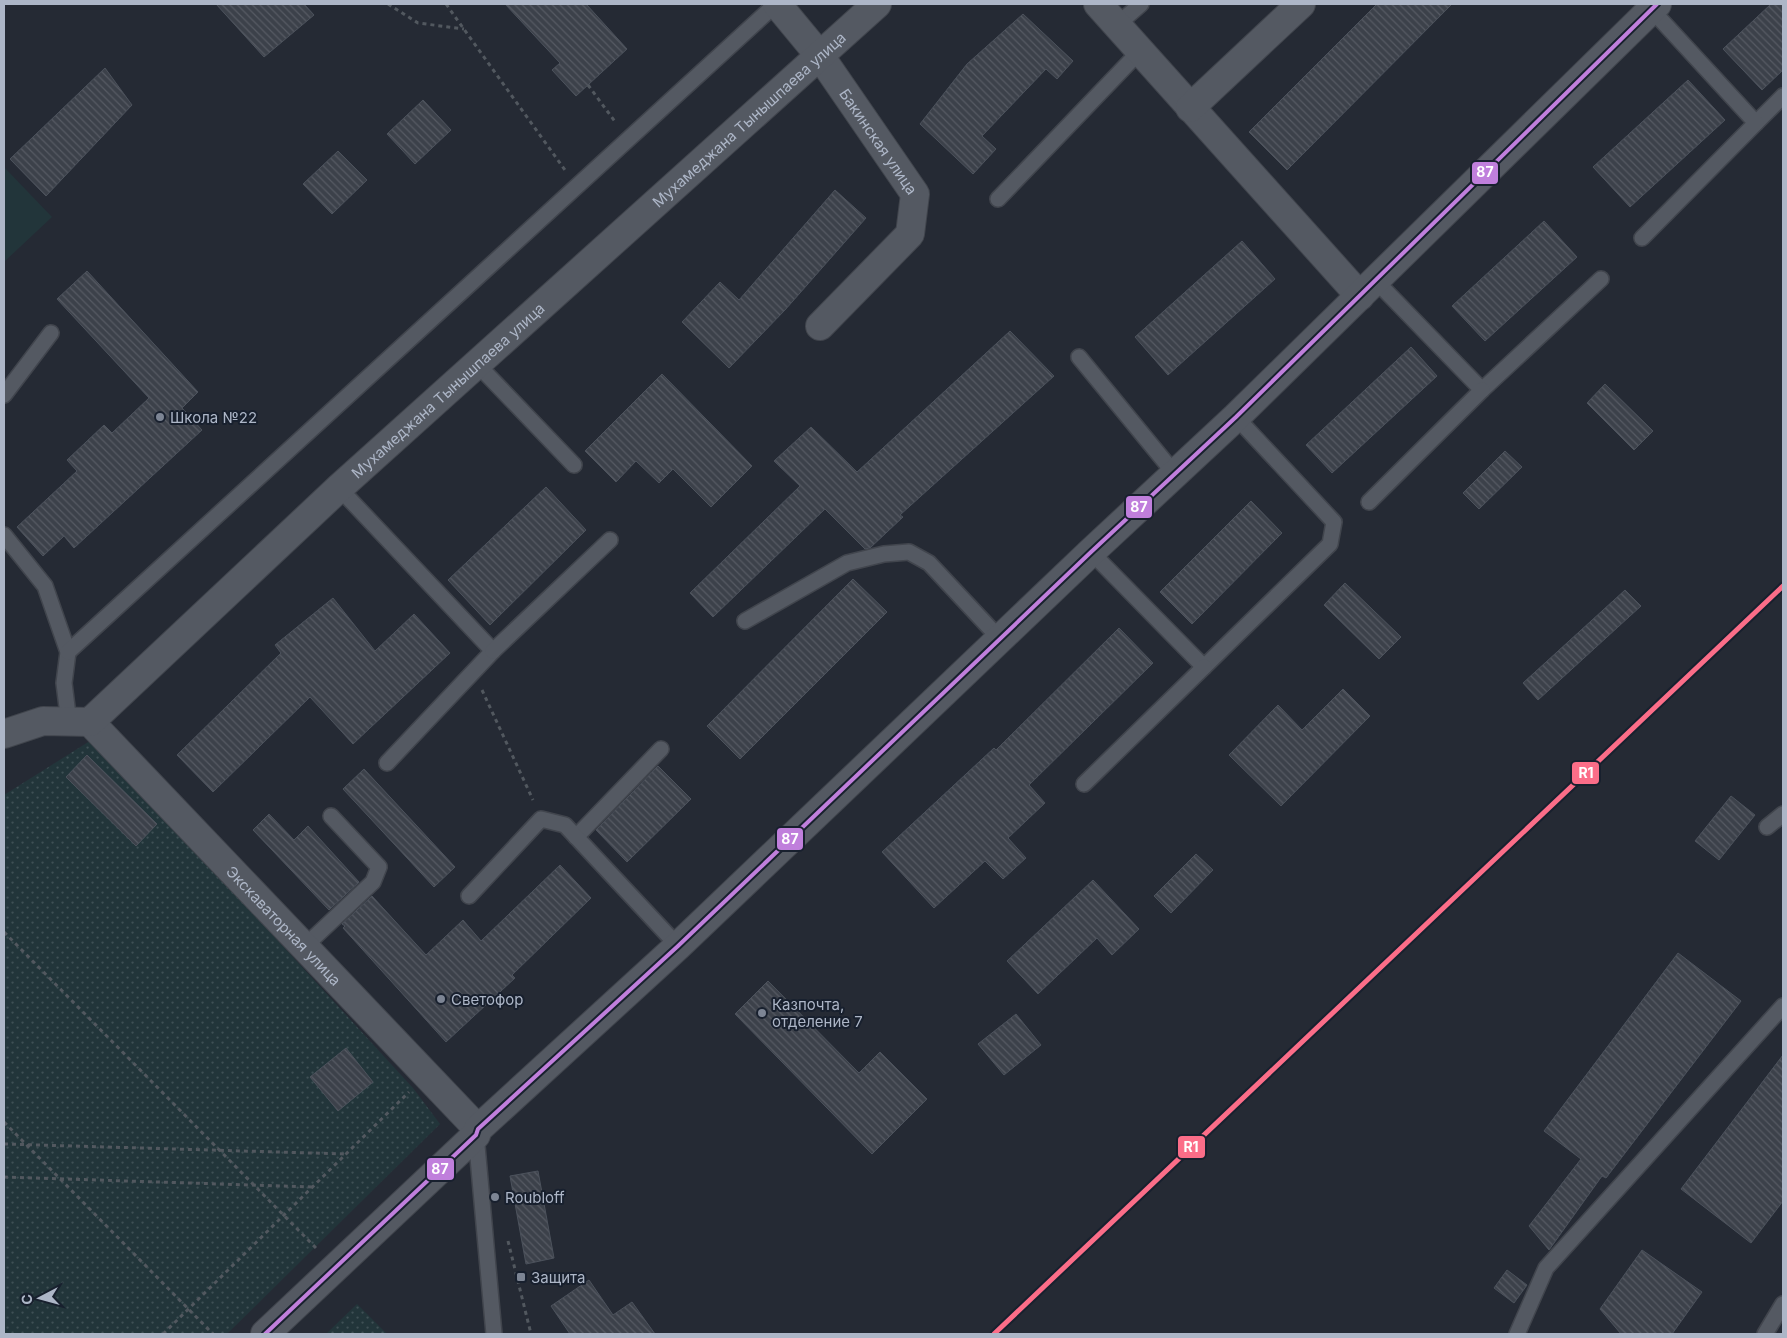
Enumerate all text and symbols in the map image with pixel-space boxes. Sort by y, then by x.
street label: Мухамеджана Тынышпаева улица [648,28,849,211]
street label: Бакинская улица [836,85,922,198]
line badge: 87 [1471,161,1499,185]
text: 87 [1476,163,1494,180]
street label: Мухамеджана Тынышпаева улица [347,298,548,482]
place label: Школа №22 [170,408,257,427]
marker: Школа №22 [154,411,166,423]
line badge: 87 [1125,495,1153,519]
text: 87 [1130,498,1148,515]
line badge: R1 [1571,761,1600,785]
text: R1 [1578,764,1594,781]
line badge: 87 [776,827,804,851]
text: 87 [781,830,799,847]
street label: Экскаваторная улица [222,862,345,989]
place label: Светофор [451,990,523,1009]
marker: Светофор [435,993,447,1005]
place label: Казпочта, отделение 7 [772,995,863,1031]
marker: Казпочта, отделение 7 [756,1007,768,1019]
line badge: R1 [1177,1135,1206,1159]
text: R1 [1183,1138,1199,1155]
line badge: 87 [426,1157,455,1181]
text: 87 [431,1160,449,1177]
place label: Roubloff [505,1188,565,1207]
marker: Roubloff [489,1191,501,1203]
place label: Защита [531,1268,586,1287]
marker: Защита [515,1271,527,1283]
north arrow [15,1273,65,1323]
text: С [18,1293,36,1305]

